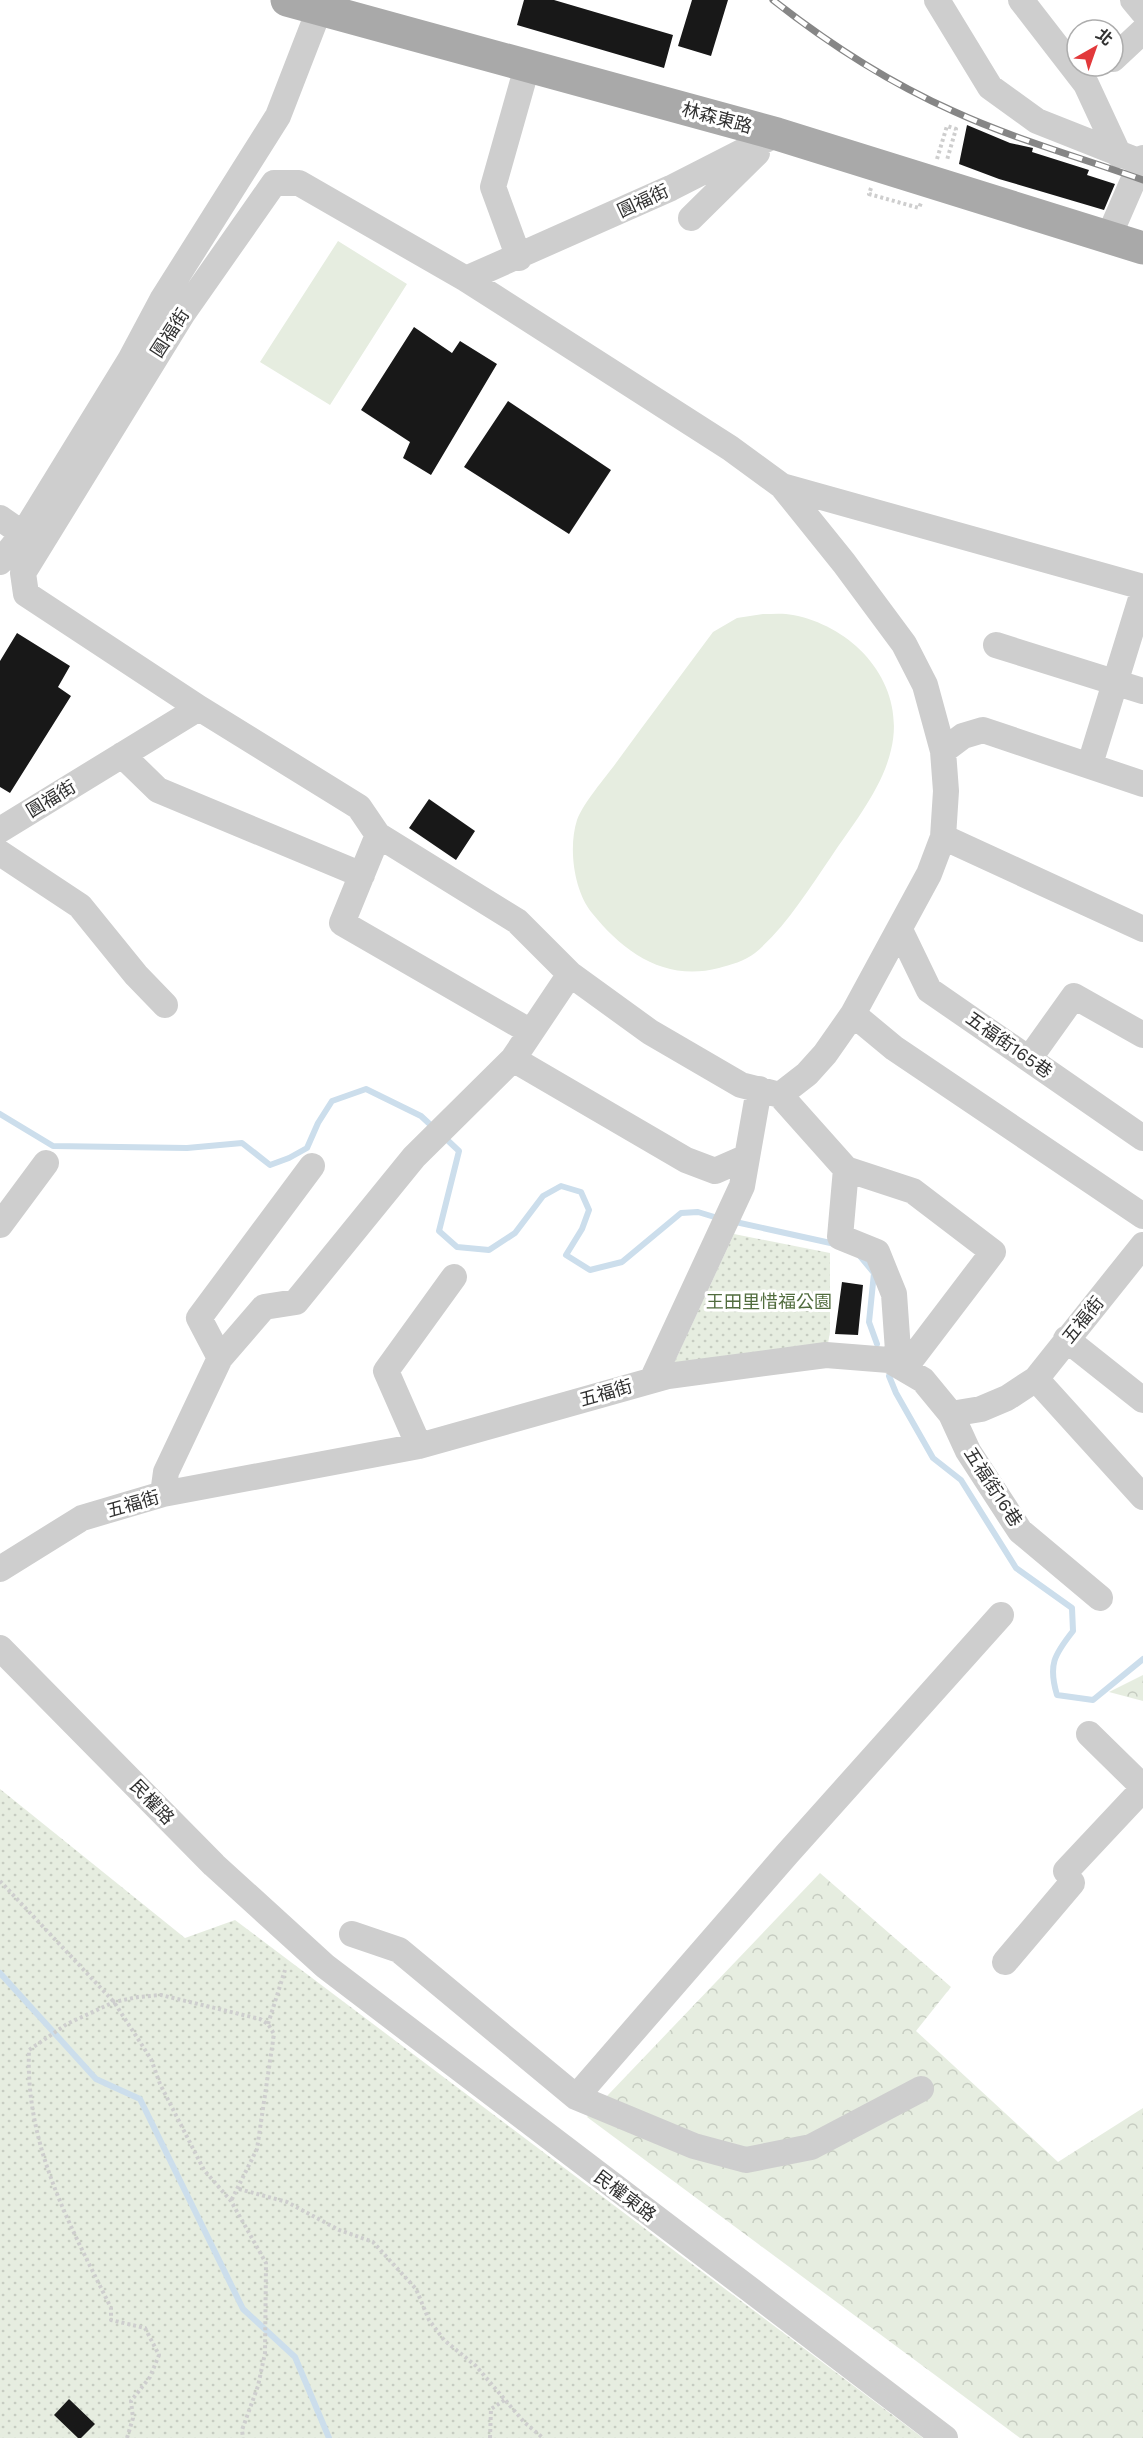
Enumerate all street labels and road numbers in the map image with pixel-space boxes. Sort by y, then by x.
street label: 林森東路 [680,98,755,137]
street label: 圓福街 [614,180,672,221]
street label: 圓福街 [146,304,193,361]
street label: 圓福街 [22,776,79,821]
street label: 五福街165巷 [962,1007,1056,1082]
street label: 五福街 [1057,1292,1108,1347]
street label: 五福街 [577,1375,635,1410]
street label: 五福街16巷 [960,1443,1027,1530]
street label: 五福街 [104,1486,162,1521]
street label: 民權路 [126,1775,179,1828]
street label: 民權東路 [590,2166,660,2226]

